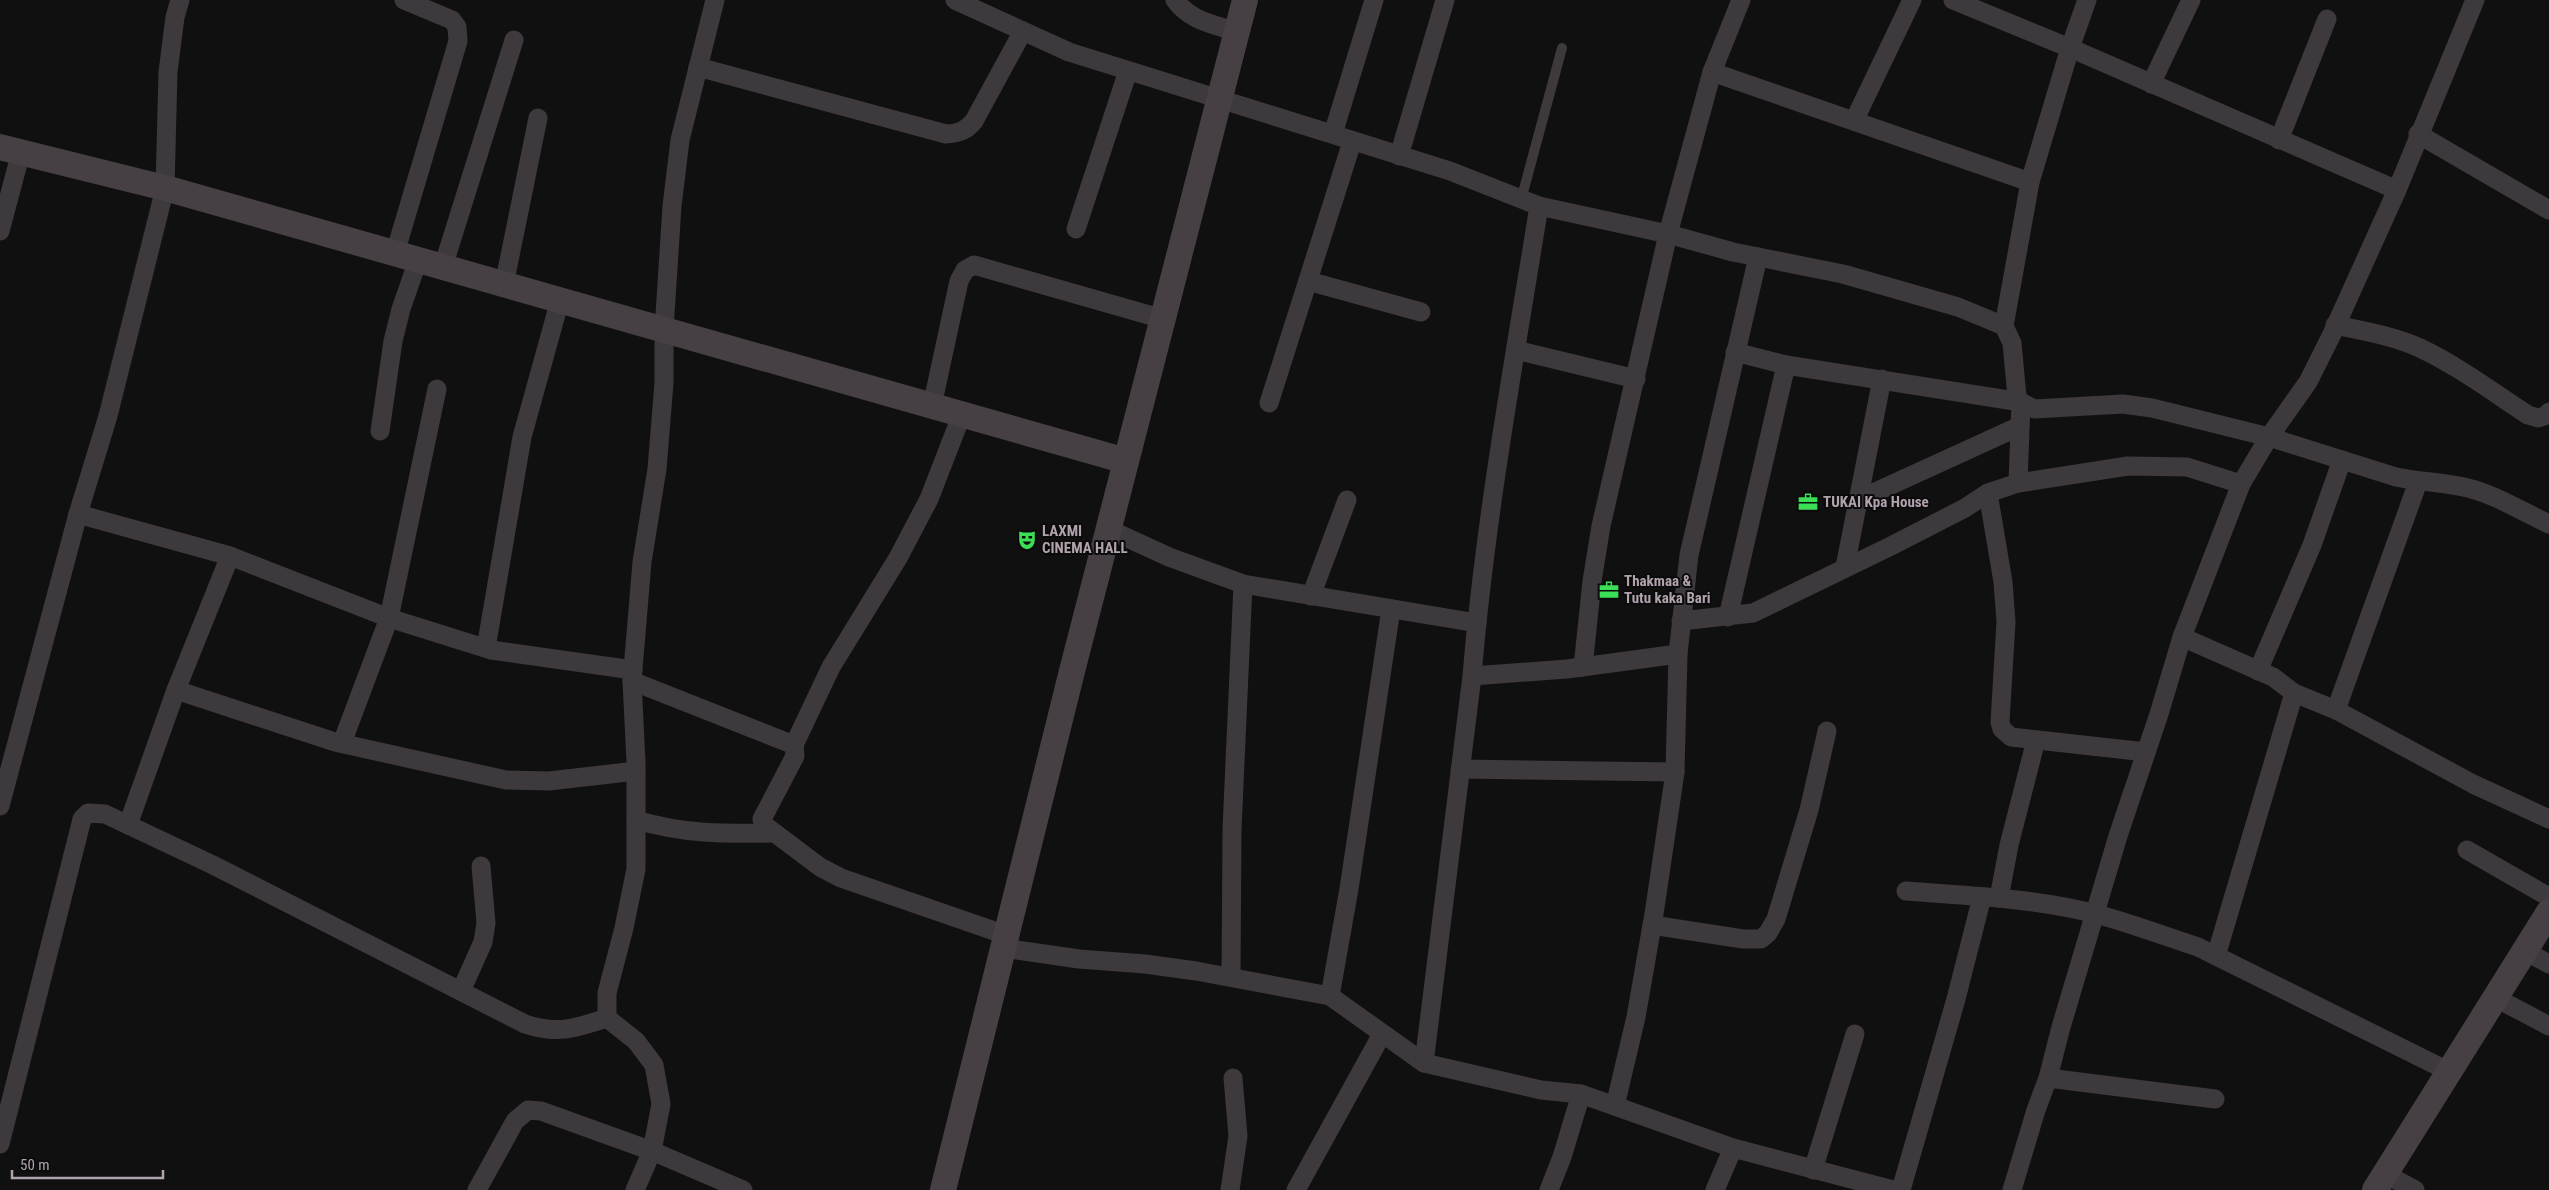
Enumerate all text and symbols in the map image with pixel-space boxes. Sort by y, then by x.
office icon: TUKAI Kpa House [1797,491,1819,513]
place label: TUKAI Kpa House [1823,493,1929,511]
place label: LAXMI CINEMA HALL [1042,522,1128,557]
theatre icon: LAXMI CINEMA HALL [1016,529,1038,551]
place label: Thakmaa & Tutu kaka Bari [1624,572,1711,607]
office icon: Thakmaa & Tutu kaka Bari [1598,579,1620,601]
scale bar [12,1148,164,1180]
text: 50 m [20,1156,50,1174]

